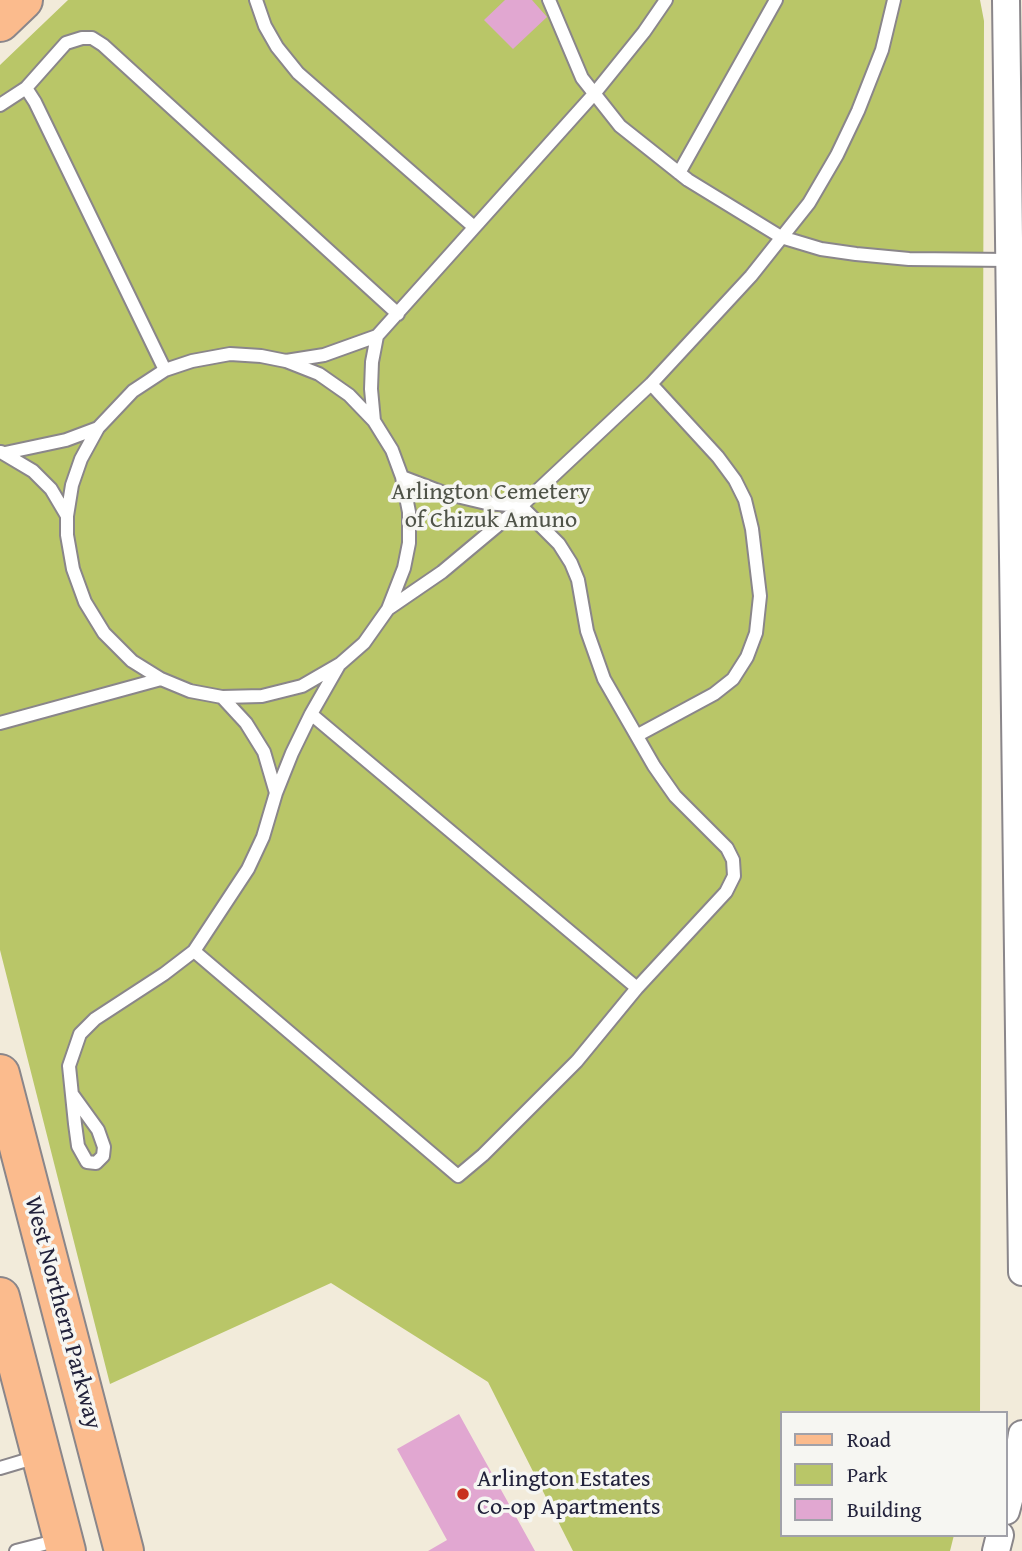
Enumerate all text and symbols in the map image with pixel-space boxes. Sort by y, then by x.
park label: Arlington Cemetery of Chizuk Amuno [391,479,591,535]
street label: West Northern Parkway [17,1193,107,1433]
legend [780,1411,1008,1537]
text: Road [847,1424,891,1455]
text: Park [847,1459,888,1490]
place label: Arlington Estates Co-op Apartments [477,1466,661,1522]
marker: Arlington Estates Co-op Apartments [455,1486,471,1502]
text: Building [847,1494,921,1525]

